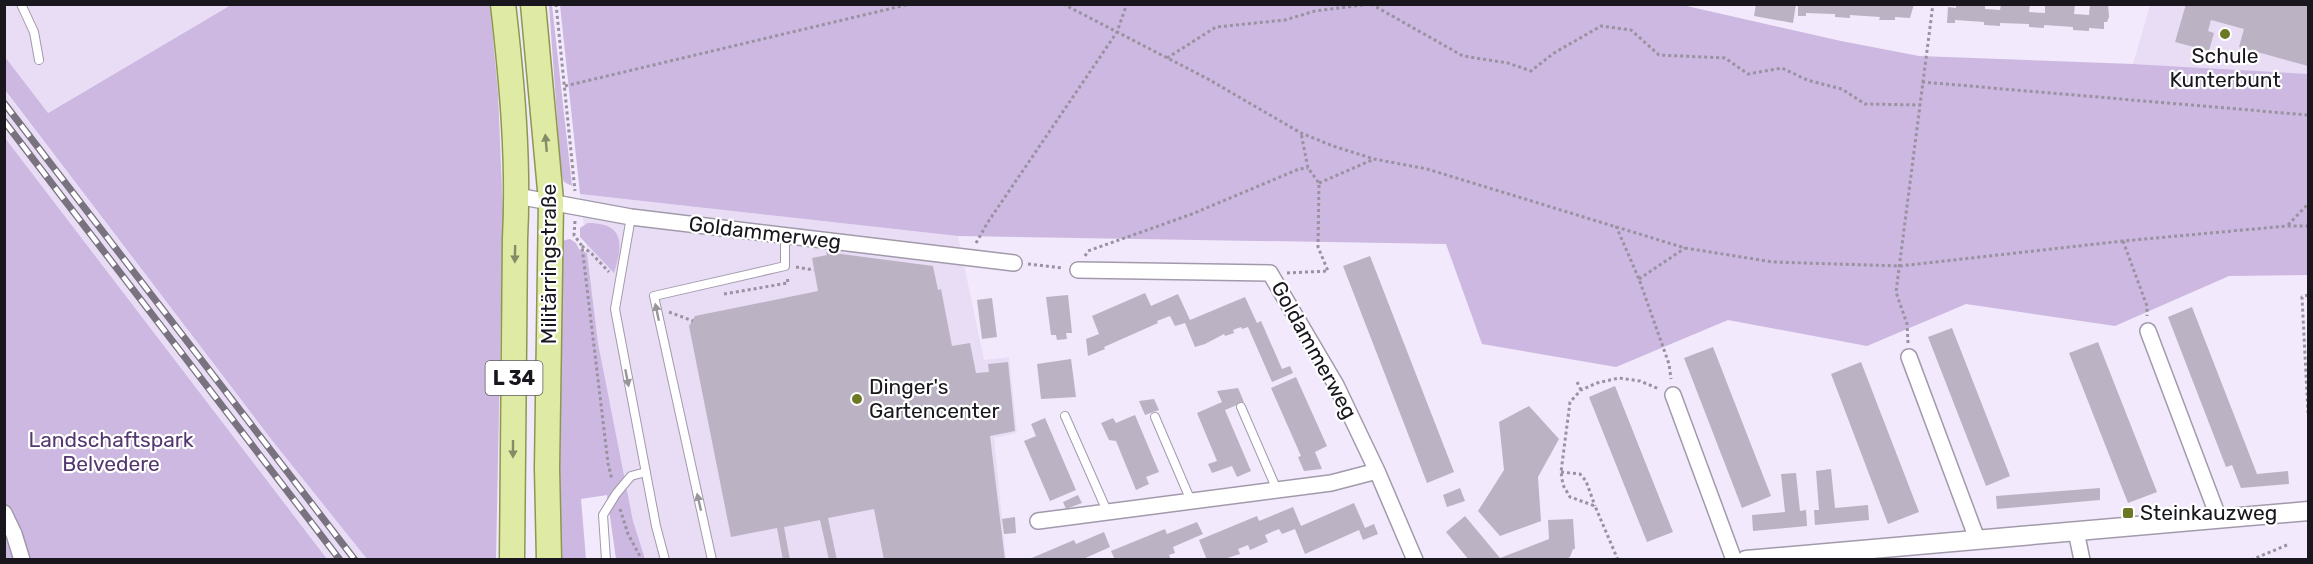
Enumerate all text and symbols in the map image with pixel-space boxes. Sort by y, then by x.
marker: Schule Kunterbunt [2218,27,2232,41]
place label: Schule Kunterbunt [2169,43,2281,92]
one-way arrow [542,133,551,152]
street label: Militärringstraße [536,184,561,344]
street label: Goldammerweg [687,211,843,254]
one-way arrow [510,245,520,264]
street label: Goldammerweg [1266,277,1363,423]
one-way arrow [652,302,661,321]
road number: L 34 [486,361,542,395]
one-way arrow [623,368,632,387]
place label: Dinger's Gartencenter [869,374,999,423]
marker: Dinger's Gartencenter [850,392,864,406]
park label: Landschaftspark Belvedere [28,427,194,476]
one-way arrow [508,440,518,459]
one-way arrow [694,493,704,512]
place label: Steinkauzweg [2140,500,2277,525]
marker: Steinkauzweg [2121,506,2135,520]

